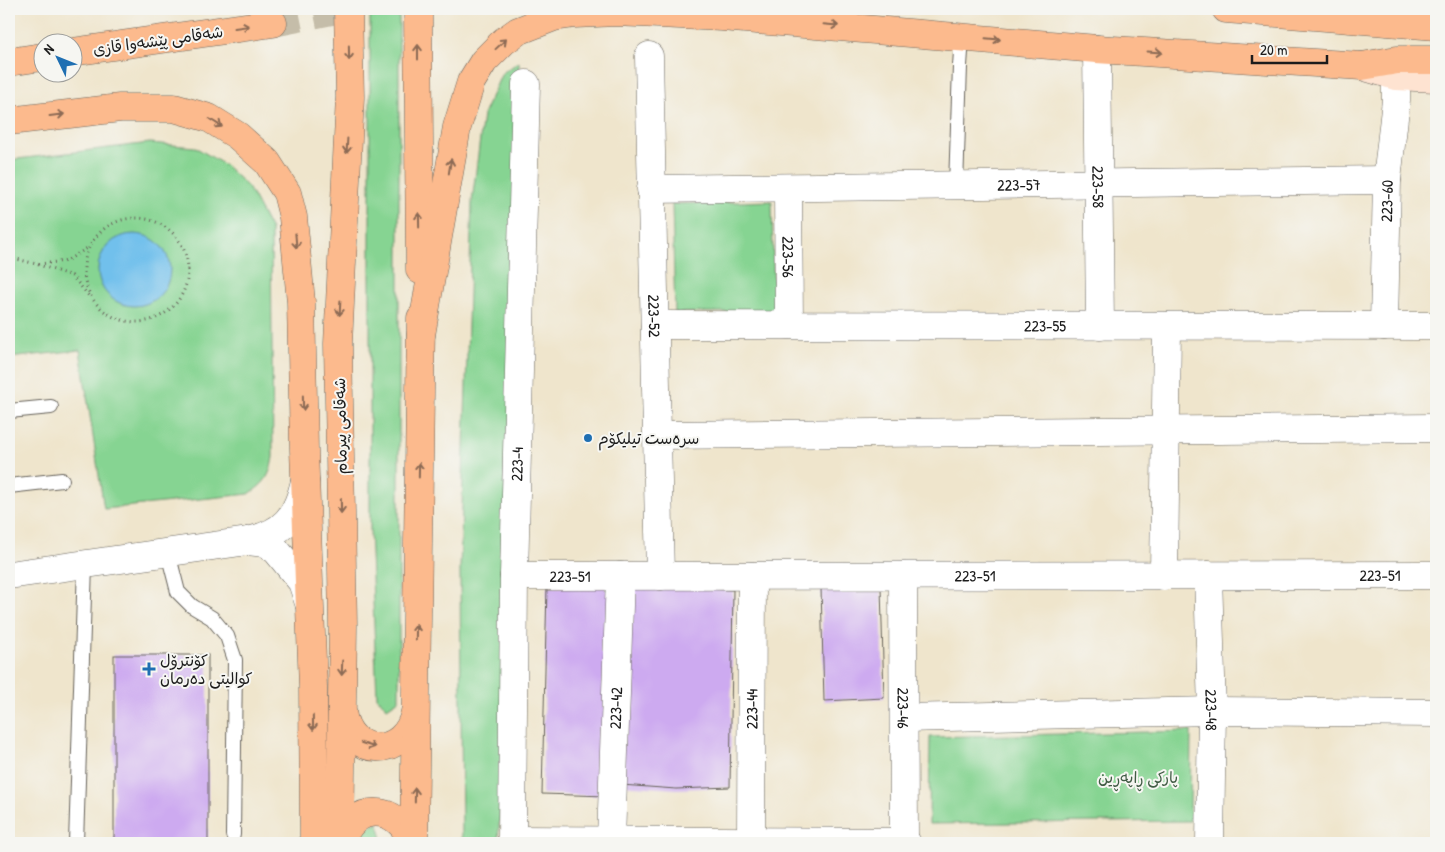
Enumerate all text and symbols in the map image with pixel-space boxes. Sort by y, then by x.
street label: شەقامی پێشەوا قازی [91,20,225,60]
one-way arrow [822,21,838,30]
one-way arrow [234,22,250,32]
north arrow [32,32,82,82]
scale bar [1252,32,1328,64]
one-way arrow [984,35,1000,44]
one-way arrow [495,38,508,50]
text: N [39,39,58,58]
text: 20 m [1260,39,1287,60]
one-way arrow [344,44,354,61]
one-way arrow [413,44,423,60]
one-way arrow [1146,48,1162,57]
one-way arrow [49,110,65,120]
one-way arrow [209,118,223,128]
one-way arrow [343,138,352,154]
one-way arrow [445,158,455,174]
street label: 223-58 [1087,166,1110,208]
street label: 223-57 [997,173,1041,196]
street label: 223-60 [1375,180,1398,222]
one-way arrow [415,212,424,228]
one-way arrow [291,233,300,249]
street label: 223-56 [777,236,800,278]
street label: 223-52 [643,294,666,338]
one-way arrow [335,300,345,316]
street label: 223-55 [1024,314,1066,337]
street label: شەقامی پیرمام [328,377,354,475]
one-way arrow [298,394,308,411]
place label: سره‌ست تیلیکۆم [598,427,699,451]
marker: سره‌ست تیلیکۆم [582,432,594,444]
street label: 223-4 [505,446,528,482]
one-way arrow [414,462,424,478]
one-way arrow [336,498,346,514]
street label: 223-51 [954,564,996,587]
street label: 223-51 [1359,564,1401,586]
street label: 223-51 [549,565,591,587]
one-way arrow [412,624,421,640]
place label: کۆنترۆل کوالیتی دەرمان [160,649,253,689]
one-way arrow [337,660,347,676]
marker: کۆنترۆل کوالیتی دەرمان [142,662,156,676]
street label: 223-42 [604,686,627,730]
street label: 223-46 [892,687,915,729]
street label: 223-44 [740,689,763,729]
street label: 223-48 [1200,689,1223,731]
one-way arrow [308,714,318,731]
one-way arrow [359,740,375,750]
park label: پارکی ڕاپەڕین [1098,766,1178,792]
one-way arrow [410,787,420,803]

